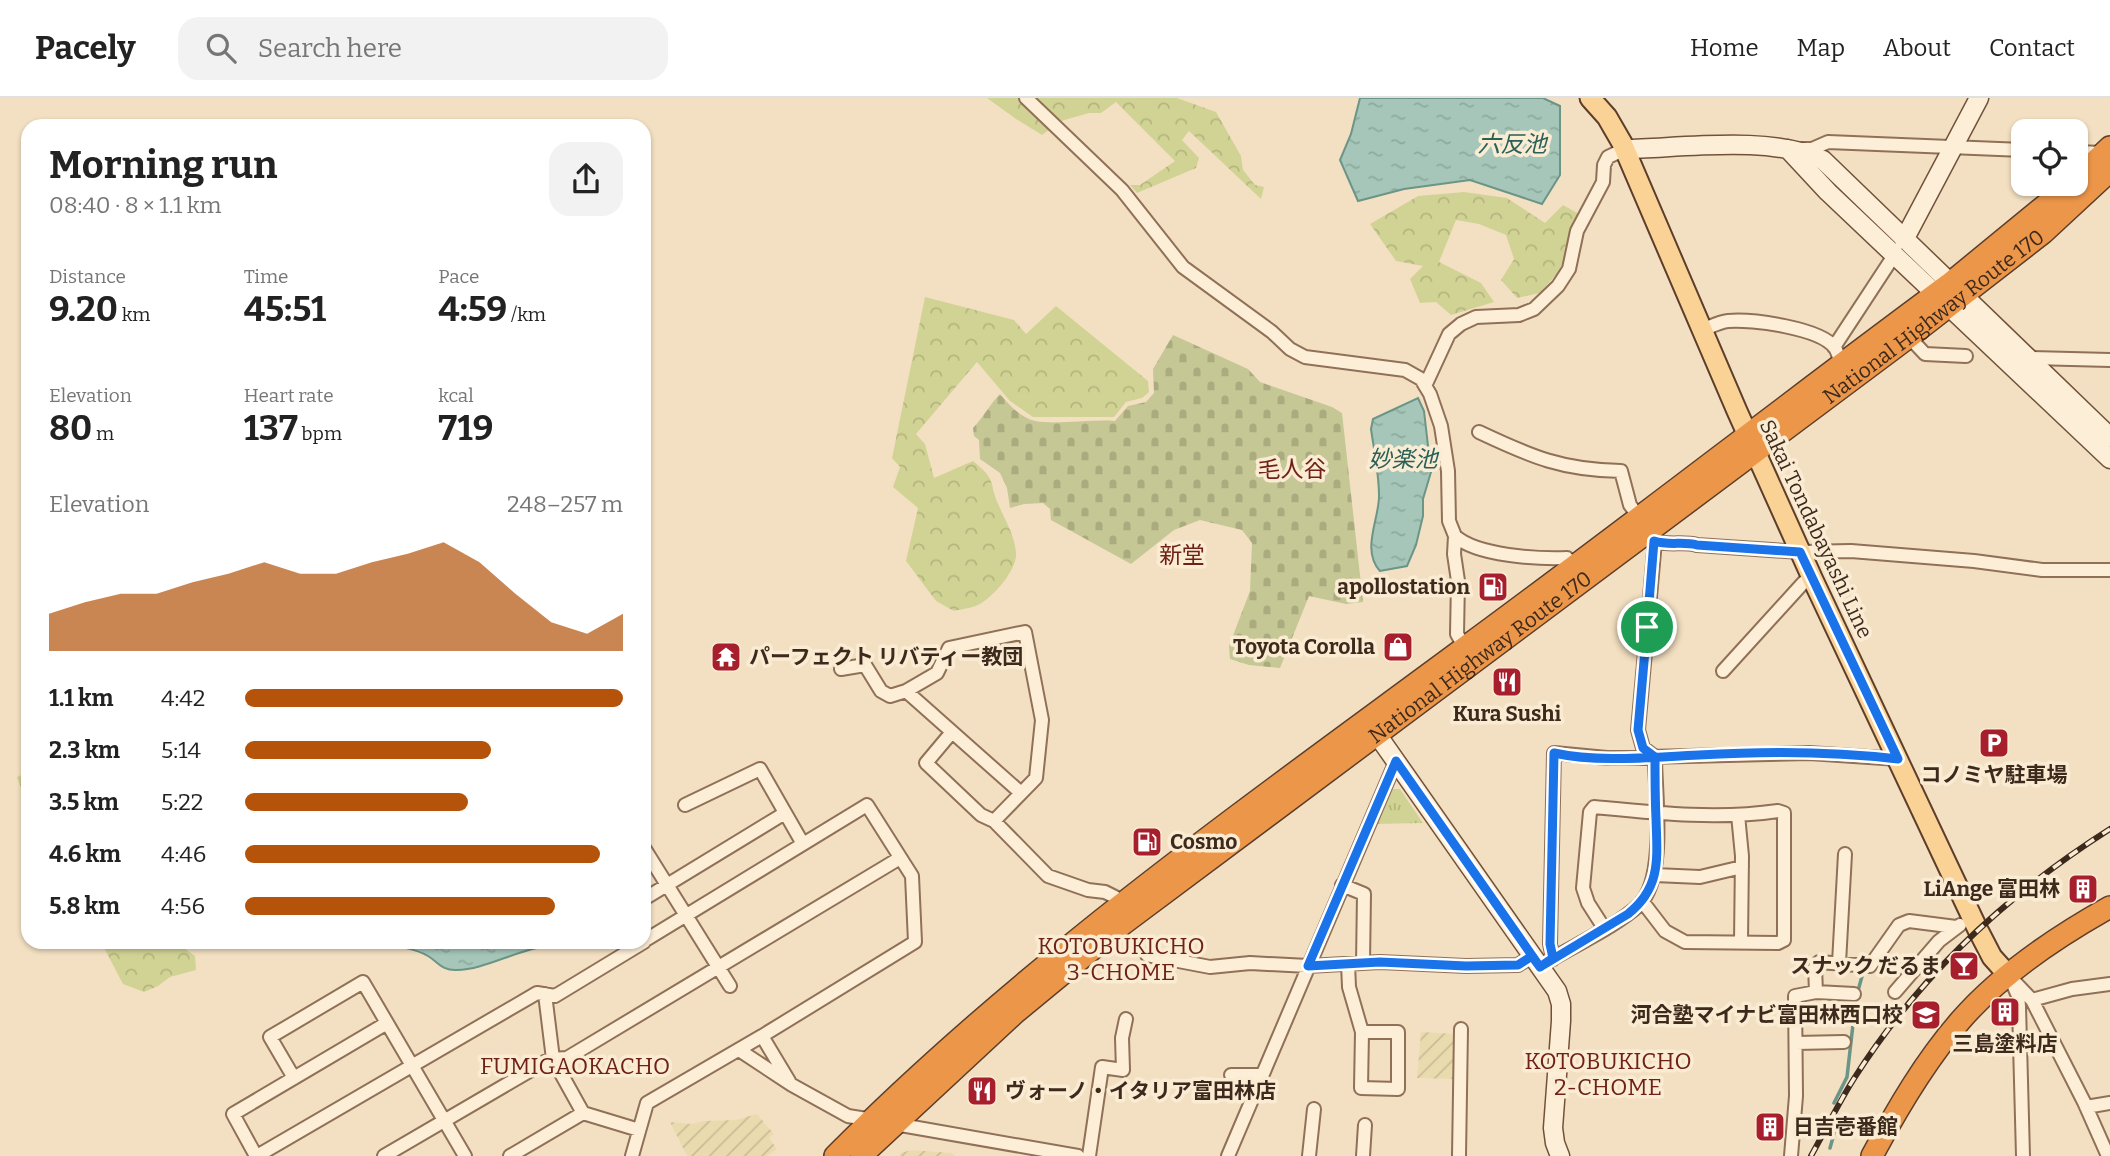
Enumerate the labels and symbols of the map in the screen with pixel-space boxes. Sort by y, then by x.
water label: 六反池 [1478,130,1549,158]
street label: National Highway Route 170 [1818,224,2050,410]
street label: Sakai Tondabayashi Line [1754,416,1878,642]
water label: 妙楽池 [1369,445,1440,473]
district label: 毛人谷 [1258,455,1327,483]
district label: 新堂 [1159,541,1205,569]
street label: National Highway Route 170 [1364,565,1597,749]
fuel station icon: apollostation [1476,570,1510,604]
place label: apollostation [1337,574,1470,600]
pin [1617,597,1677,657]
shop icon: Toyota Corolla [1381,630,1415,664]
place label: Toyota Corolla [1233,634,1375,660]
temple icon: パーフェクト リバティー教団 [709,640,743,674]
place label: パーフェクト リバティー教団 [749,644,1023,670]
restaurant icon: Kura Sushi [1490,665,1524,699]
place label: Kura Sushi [1453,701,1562,727]
parking icon: コノミヤ駐車場 [1977,726,2011,760]
place label: コノミヤ駐車場 [1921,762,2068,788]
fuel station icon: Cosmo [1130,825,1164,859]
place label: Cosmo [1170,829,1237,855]
building icon: LiAnge 富田林 [2066,872,2100,906]
place label: LiAnge 富田林 [1923,876,2060,902]
district label: KOTOBUKICHO 3-CHOME [1037,932,1205,986]
bar icon: スナック だるま [1947,949,1981,983]
place label: スナック だるま [1790,953,1941,979]
building icon: 三島塗料店 [1988,995,2022,1029]
school or university icon: 河合塾マイナビ富田林西口校 [1909,998,1943,1032]
place label: 河合塾マイナビ富田林西口校 [1630,1002,1903,1028]
place label: 三島塗料店 [1953,1031,2058,1057]
district label: KOTOBUKICHO 2-CHOME [1524,1047,1692,1101]
district label: FUMIGAOKACHO [480,1052,670,1080]
restaurant icon: ヴォーノ・イタリア富田林店 [965,1074,999,1108]
place label: ヴォーノ・イタリア富田林店 [1005,1078,1276,1104]
building icon: 日吉壱番館 [1753,1110,1787,1144]
place label: 日吉壱番館 [1793,1114,1898,1140]

